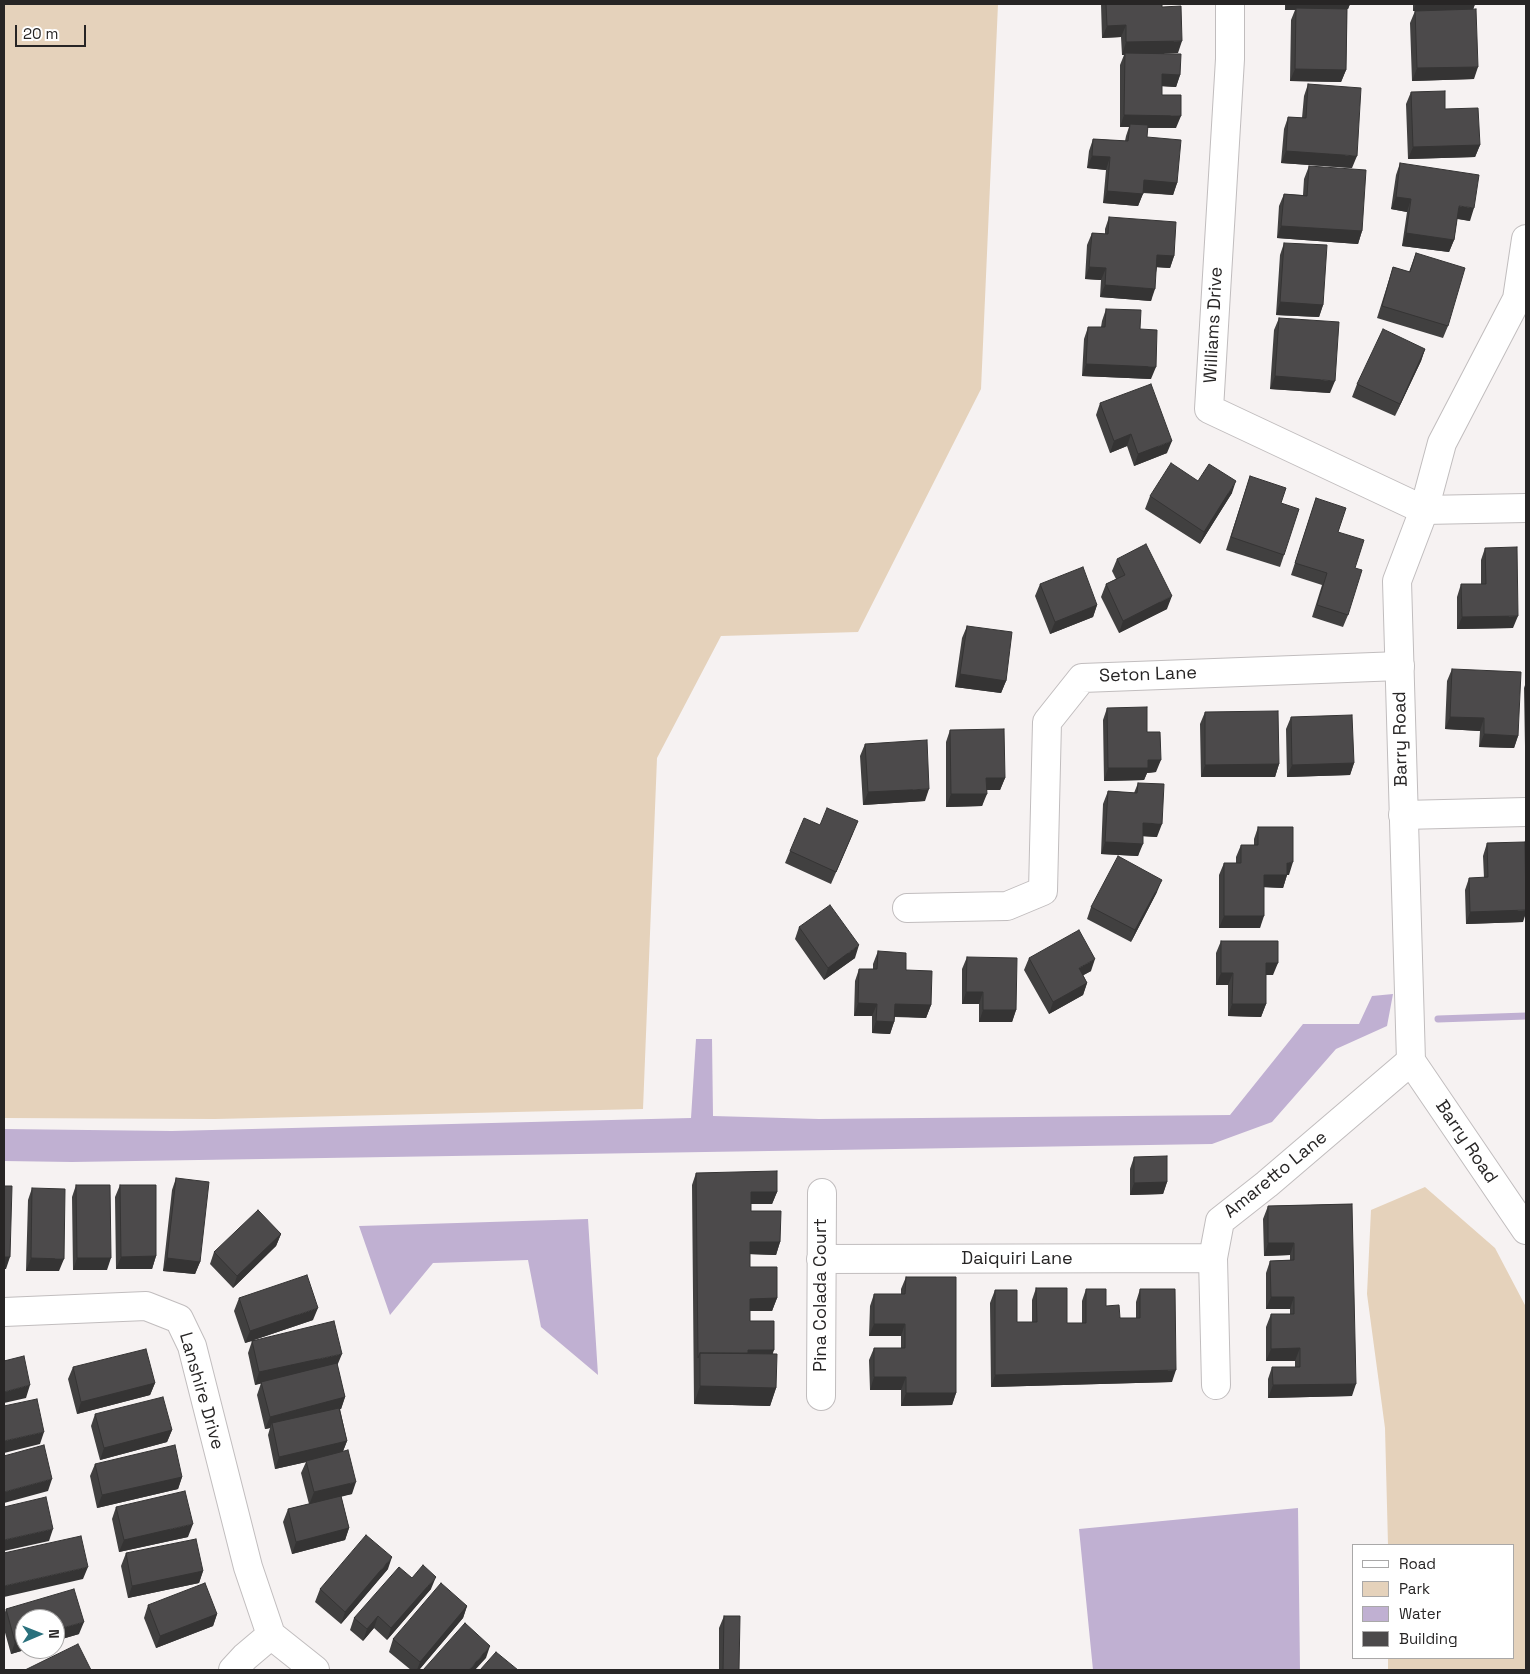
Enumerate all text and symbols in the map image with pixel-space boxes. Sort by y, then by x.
scale bar [18,15,89,47]
text: 20 m [23,24,58,43]
street label: Williams Drive [1200,266,1228,384]
street label: Seton Lane [1099,662,1197,688]
street label: Barry Road [1389,691,1413,787]
street label: Barry Road [1430,1096,1502,1188]
street label: Amaretto Lane [1220,1127,1332,1223]
street label: Pina Colada Court [810,1218,832,1372]
street label: Daiquiri Lane [961,1248,1073,1270]
street label: Lanshire Drive [174,1330,228,1452]
legend [1352,1544,1515,1659]
text: Road [1399,1554,1436,1573]
text: Park [1399,1579,1430,1598]
text: Water [1399,1604,1441,1623]
north arrow [15,1609,65,1659]
text: N [45,1629,63,1639]
text: Building [1399,1629,1458,1648]

